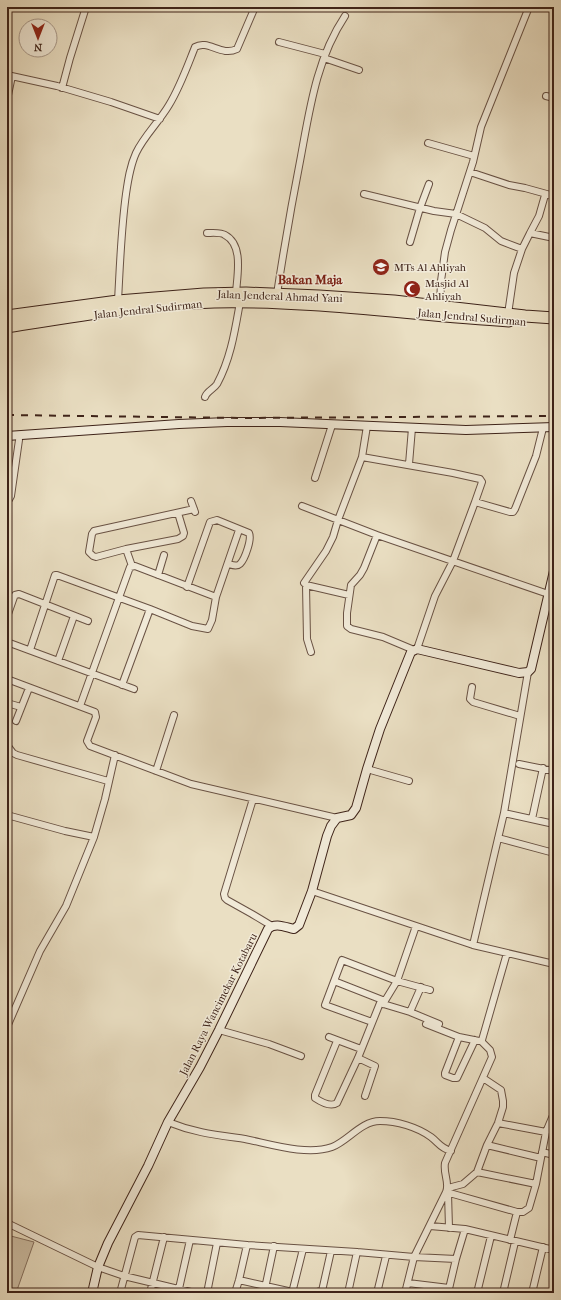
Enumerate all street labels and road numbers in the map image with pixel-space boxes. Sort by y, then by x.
street label: Jalan Jenderal Ahmad Yani [216,288,344,305]
street label: Jalan Jendral Sudirman [92,297,204,322]
street label: Jalan Jendral Sudirman [416,306,527,329]
street label: Jalan Raya Wancimekar Kotabaru [176,930,260,1078]

